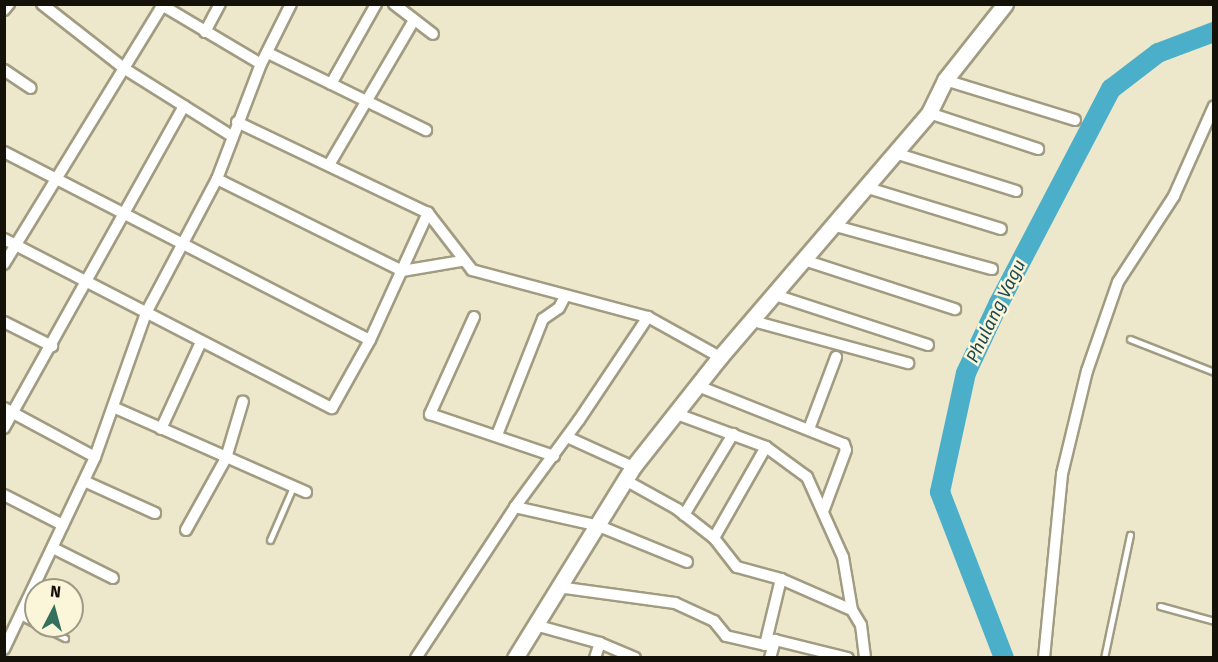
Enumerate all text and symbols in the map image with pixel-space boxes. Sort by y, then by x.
water label: Phulang Vagu [962,256,1030,366]
north arrow [24,578,84,638]
text: N [49,582,62,602]

